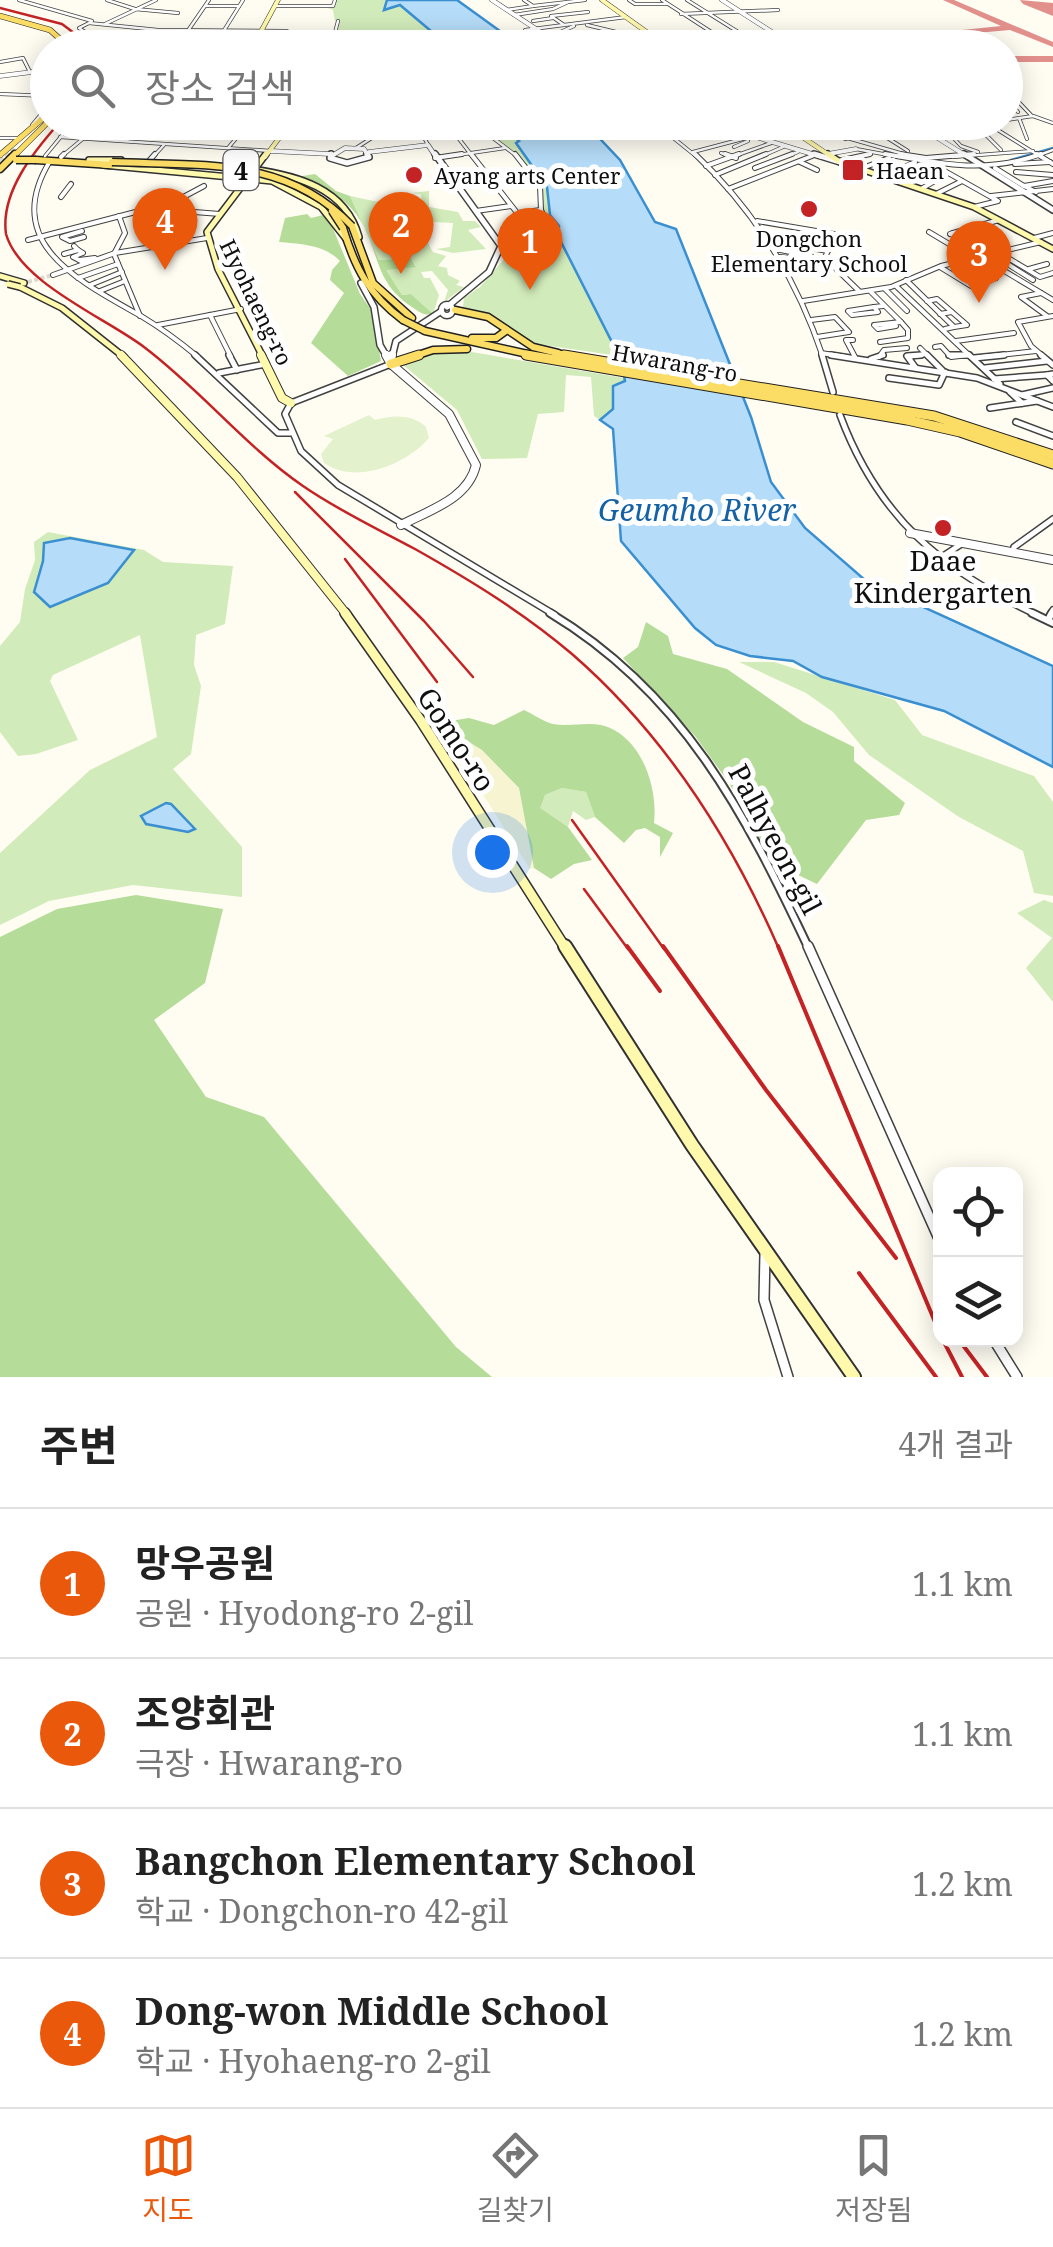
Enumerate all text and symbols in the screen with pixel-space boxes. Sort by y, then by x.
search box [30,30,1023,140]
icon: search [65,58,120,113]
text: 장소 검색 [145,61,295,113]
road number: 4 [224,150,258,190]
place label: Haean [876,155,944,185]
marker: Haean [840,157,866,183]
place label: Ayang arts Center [434,160,621,190]
marker: Ayang arts Center [403,164,425,186]
pin: 4 [132,188,198,270]
pin: 2 [368,192,434,274]
marker: Dongchon Elementary School [798,198,820,220]
pin: 1 [498,208,562,290]
pin: 3 [946,220,1012,303]
place label: Dongchon Elementary School [711,223,908,278]
street label: Hyohaeng-ro [214,234,300,370]
street label: Hwarang-ro [610,336,740,388]
water label: Geumho River [598,489,797,530]
marker: Daae Kindergarten [932,517,954,539]
place label: Daae Kindergarten [854,541,1032,611]
street label: Gomo-ro [409,680,505,798]
street label: Palhyeon-gil [720,757,832,921]
your location [467,827,518,878]
map controls [933,1167,1023,1347]
button: locate [933,1167,1023,1257]
button: layers [933,1257,1023,1347]
text: 주변 [40,1416,117,1473]
text: 4개 결과 [898,1422,1013,1465]
text: 망우공원 [135,1536,275,1588]
text: 1 [63,1562,82,1605]
text: 1.1 km [912,1562,1013,1605]
text: 공원 · Hyodong-ro 2-gil [135,1591,473,1634]
text: 조양회관 [135,1686,275,1738]
text: 2 [63,1712,82,1755]
text: 1.1 km [912,1712,1013,1755]
text: 극장 · Hwarang-ro [135,1741,403,1784]
text: Bangchon Elementary School [135,1834,696,1886]
text: 3 [63,1862,82,1905]
text: 1.2 km [912,1862,1013,1905]
text: 학교 · Dongchon-ro 42-gil [135,1889,508,1932]
text: Dong-won Middle School [135,1984,608,2036]
text: 4 [63,2012,82,2055]
text: 1.2 km [912,2012,1013,2055]
text: 학교 · Hyohaeng-ro 2-gil [135,2039,491,2082]
tab: 지도 [141,2128,196,2228]
tab: 길찾기 [477,2128,554,2228]
tab: 저장됨 [835,2128,912,2228]

